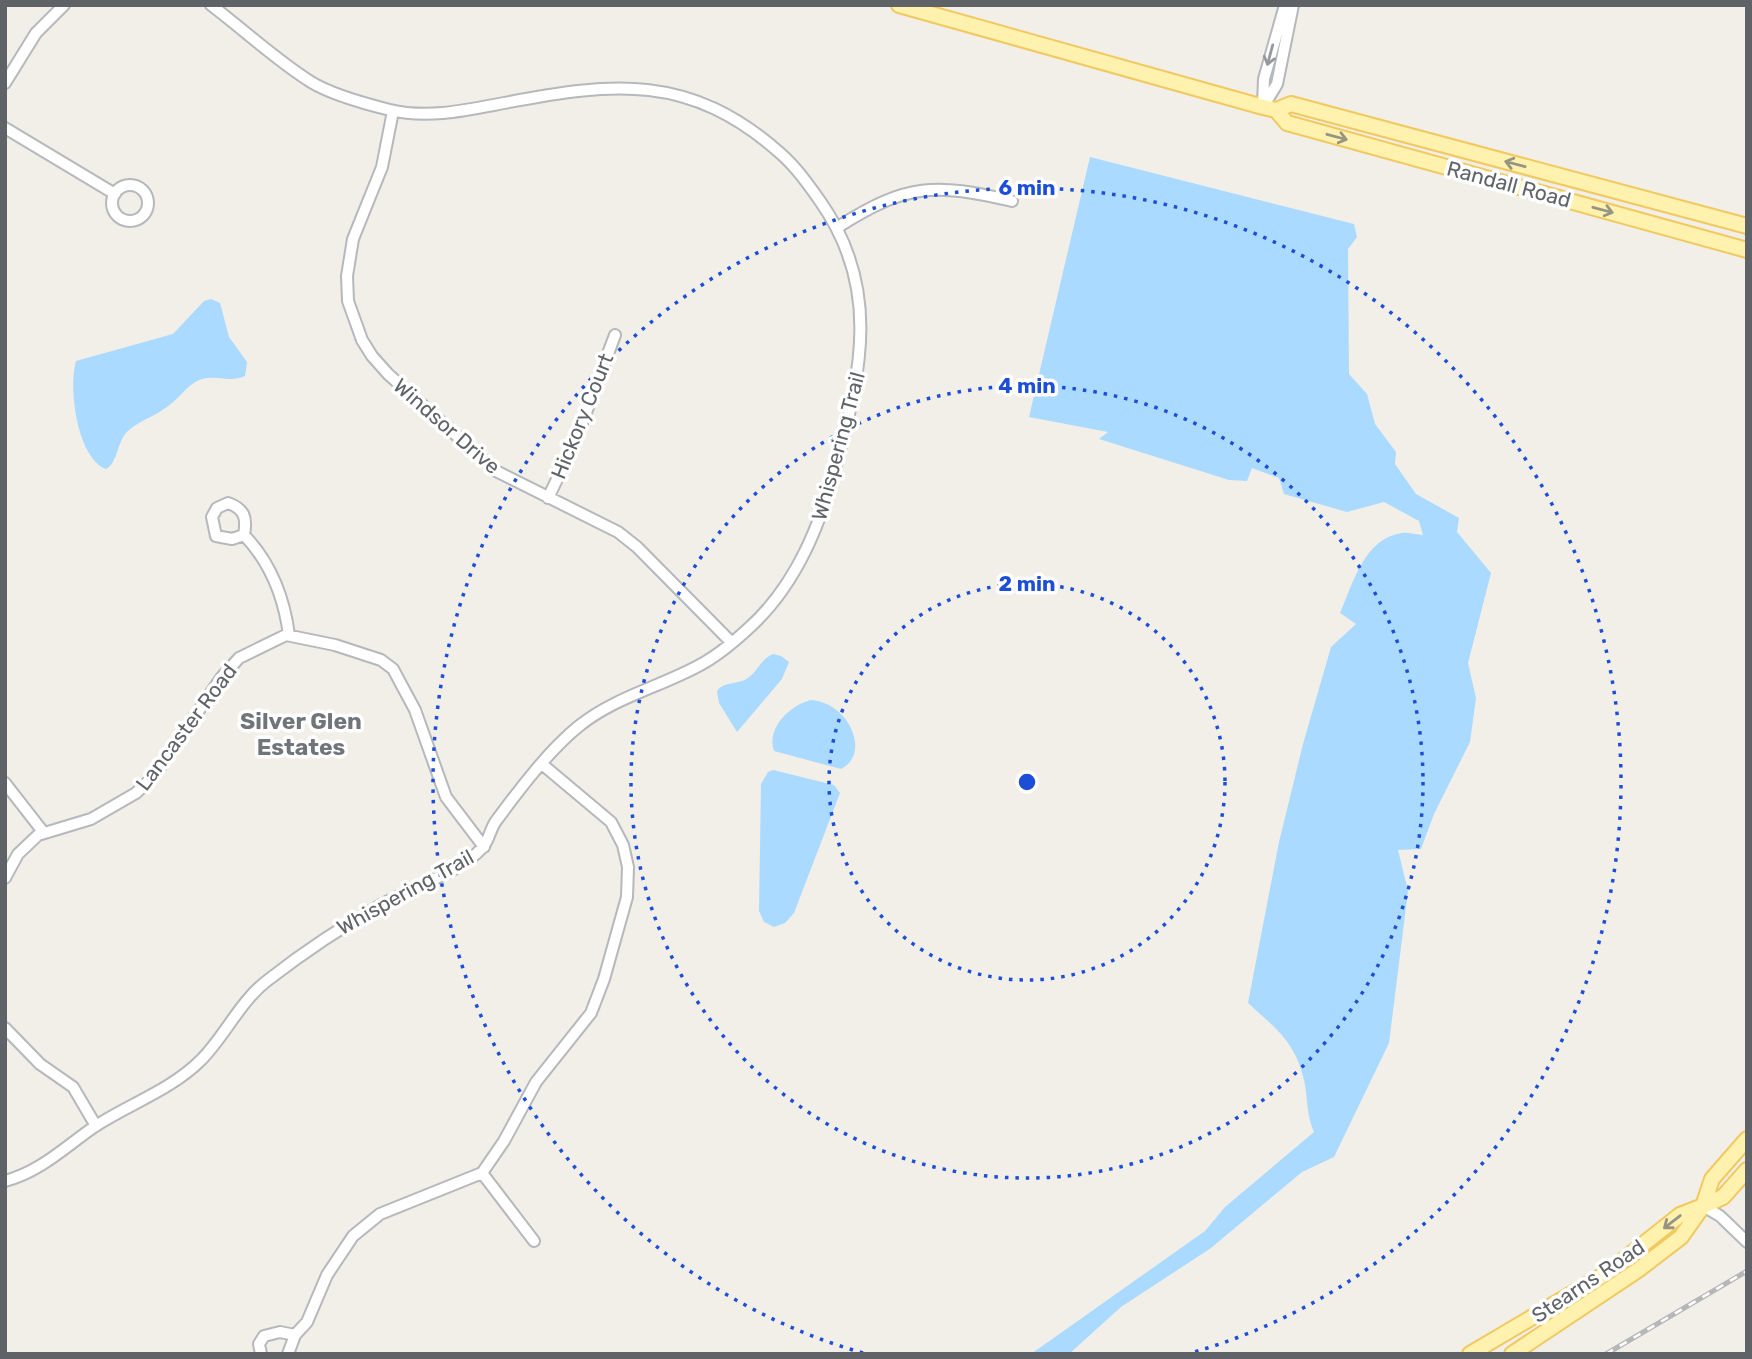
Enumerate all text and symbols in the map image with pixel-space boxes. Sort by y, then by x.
one-way arrow [1263,44,1276,66]
one-way arrow [1325,131,1347,144]
street label: Randall Road [1444,155,1574,213]
one-way arrow [1504,157,1527,170]
text: 6 min [999,175,1055,200]
one-way arrow [1591,204,1614,217]
street label: Hickory Court [545,350,619,482]
street label: Whispering Trail [806,369,870,523]
street label: Windsor Drive [389,373,505,479]
text: 4 min [998,373,1056,398]
text: 2 min [999,571,1055,596]
street label: Lancaster Road [130,659,242,795]
district label: Silver Glen Estates [240,707,362,761]
centre of rings [1015,770,1039,794]
street label: Whispering Trail [332,844,478,940]
one-way arrow [1663,1215,1682,1230]
street label: Stearns Road [1527,1234,1649,1328]

